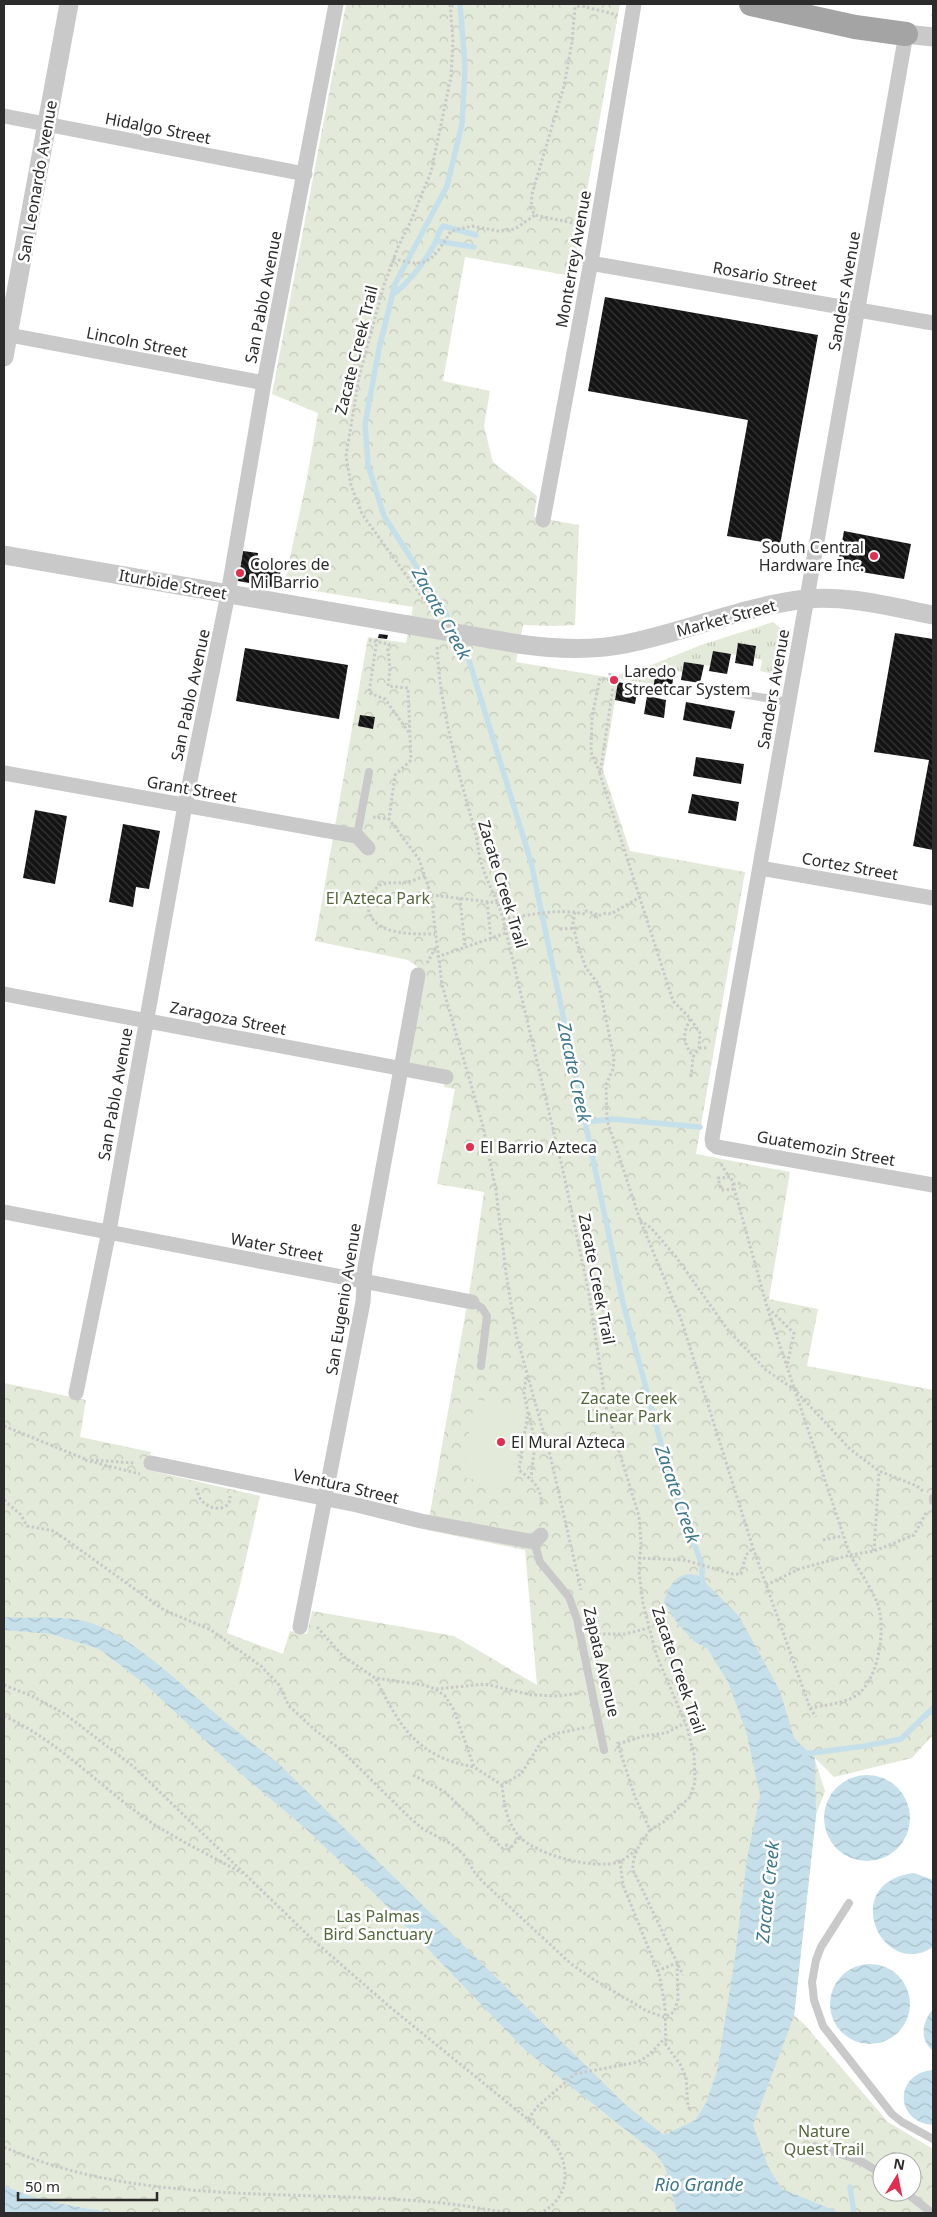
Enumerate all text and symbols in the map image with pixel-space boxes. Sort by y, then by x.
street label: San Leonardo Avenue [12,98,62,264]
street label: Hidalgo Street [103,107,213,149]
street label: Monterrey Avenue [550,189,596,329]
street label: San Pablo Avenue [239,229,287,365]
street label: Sanders Avenue [823,229,865,353]
street label: Rosario Street [711,256,819,296]
street label: Zacate Creek Trail [329,283,383,417]
street label: Lincoln Street [85,321,190,363]
place label: South Central Hardware Inc. [759,536,864,576]
marker: South Central Hardware Inc. [868,550,880,562]
place label: Colores de Mi Barrio [250,553,330,593]
water label: Zacate Creek [406,562,478,664]
street label: Iturbide Street [117,564,229,604]
marker: Colores de Mi Barrio [234,567,246,579]
street label: Market Street [674,594,778,642]
street label: San Pablo Avenue [165,627,215,763]
street label: Sanders Avenue [752,627,794,751]
place label: Laredo Streetcar System [624,660,750,700]
marker: Laredo Streetcar System [608,674,620,686]
street label: Grant Street [145,770,239,808]
street label: Zacate Creek Trail [473,817,533,951]
street label: Cortez Street [800,847,900,885]
park label: El Azteca Park [326,887,431,909]
street label: Zaragoza Street [168,996,288,1040]
water label: Zacate Creek [552,1019,598,1125]
street label: San Pablo Avenue [92,1026,138,1162]
street label: Guatemozin Street [755,1125,897,1171]
place label: El Barrio Azteca [480,1136,597,1158]
marker: El Barrio Azteca [464,1141,476,1153]
street label: Zacate Creek Trail [574,1212,620,1346]
street label: San Eugenio Avenue [320,1221,366,1377]
street label: Water Street [229,1227,325,1267]
park label: Zacate Creek Linear Park [581,1387,678,1427]
place label: El Mural Azteca [511,1431,625,1453]
marker: El Mural Azteca [495,1436,507,1448]
water label: Zacate Creek [650,1441,706,1547]
street label: Ventura Street [291,1463,401,1509]
street label: Zacate Creek Trail [647,1604,711,1736]
street label: Zapata Avenue [579,1605,625,1719]
water label: Zacate Creek [750,1839,784,1945]
park label: Las Palmas Bird Sanctuary [323,1905,434,1945]
park label: Nature Quest Trail [784,2120,864,2160]
north arrow [872,2152,922,2202]
text: N [892,2153,907,2174]
scale bar [18,2170,156,2202]
water label: Rio Grande [655,2172,743,2196]
text: 50 m [25,2176,60,2196]

